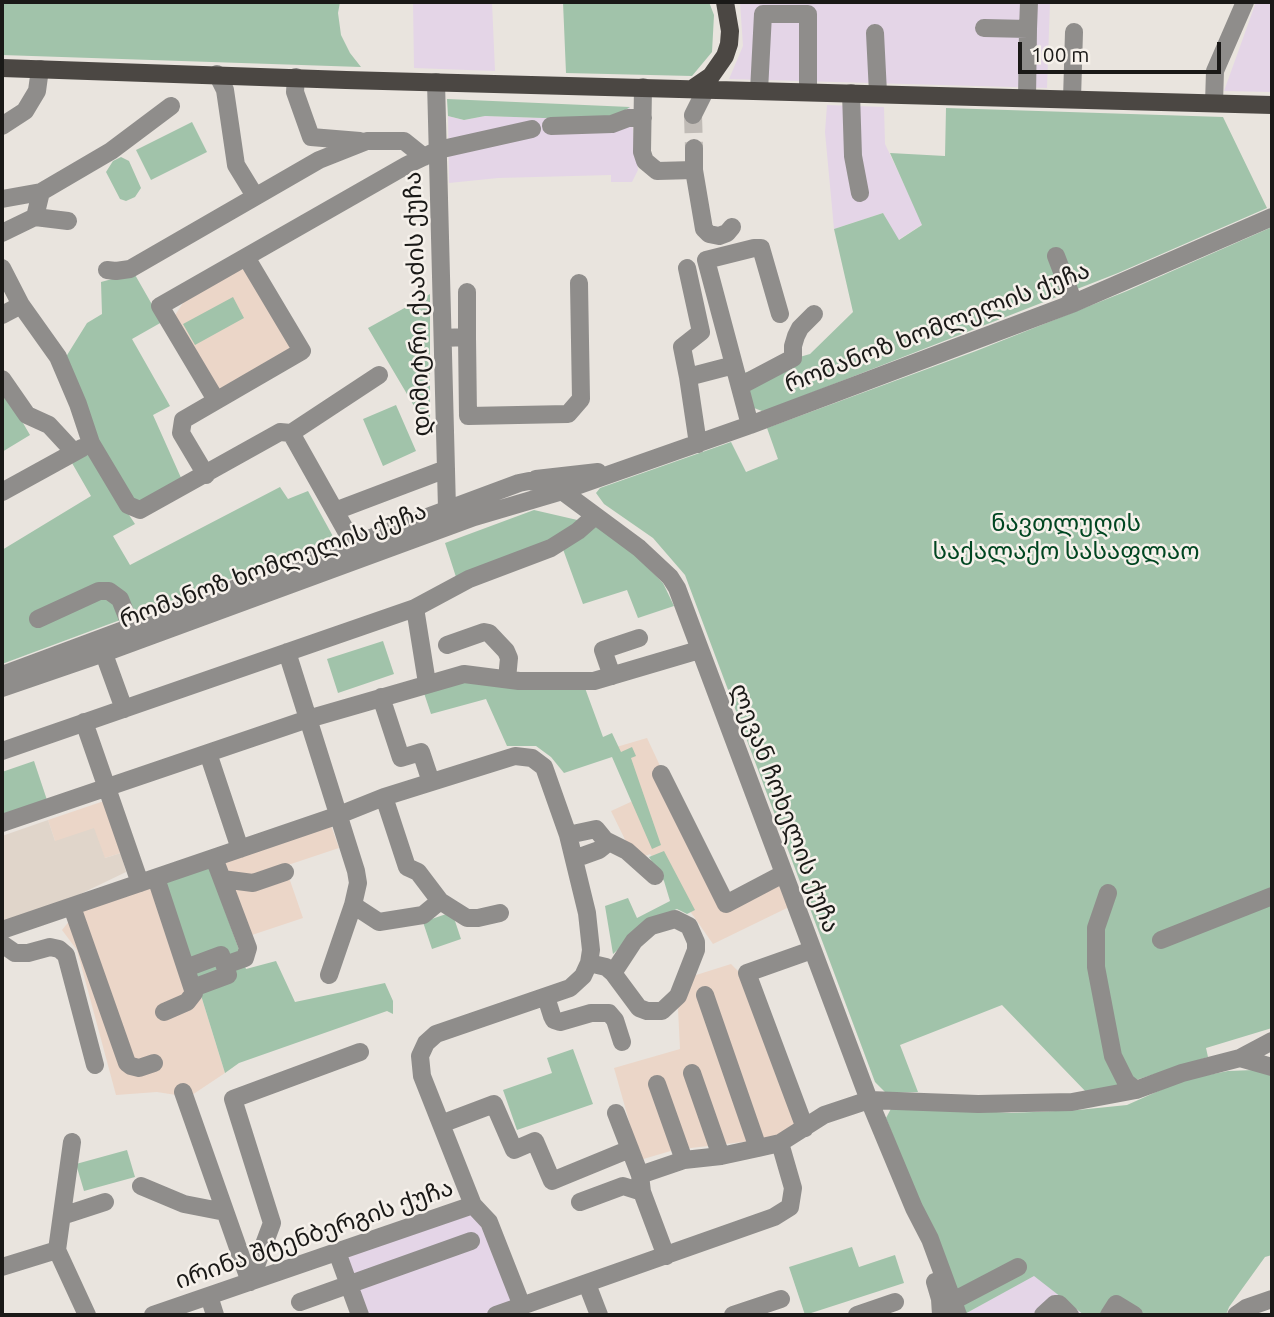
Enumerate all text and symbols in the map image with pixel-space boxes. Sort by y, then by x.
scale bar [1022,28,1225,72]
text: 100 m [1031,42,1089,66]
street label: დიმიტრი ქააძის ქუჩა [398,171,436,437]
street label: რომანოზ ხომლელის ქუჩა [780,255,1094,399]
street label: რომანოზ ხომლელის ქუჩა [116,496,430,634]
park label: ნავთლუღის საქალაქო სასაფლაო [933,509,1199,565]
street label: ლევან ჩოხელის ქუჩა [724,679,846,937]
street label: ირინა შტენბერგის ქუჩა [171,1173,457,1295]

